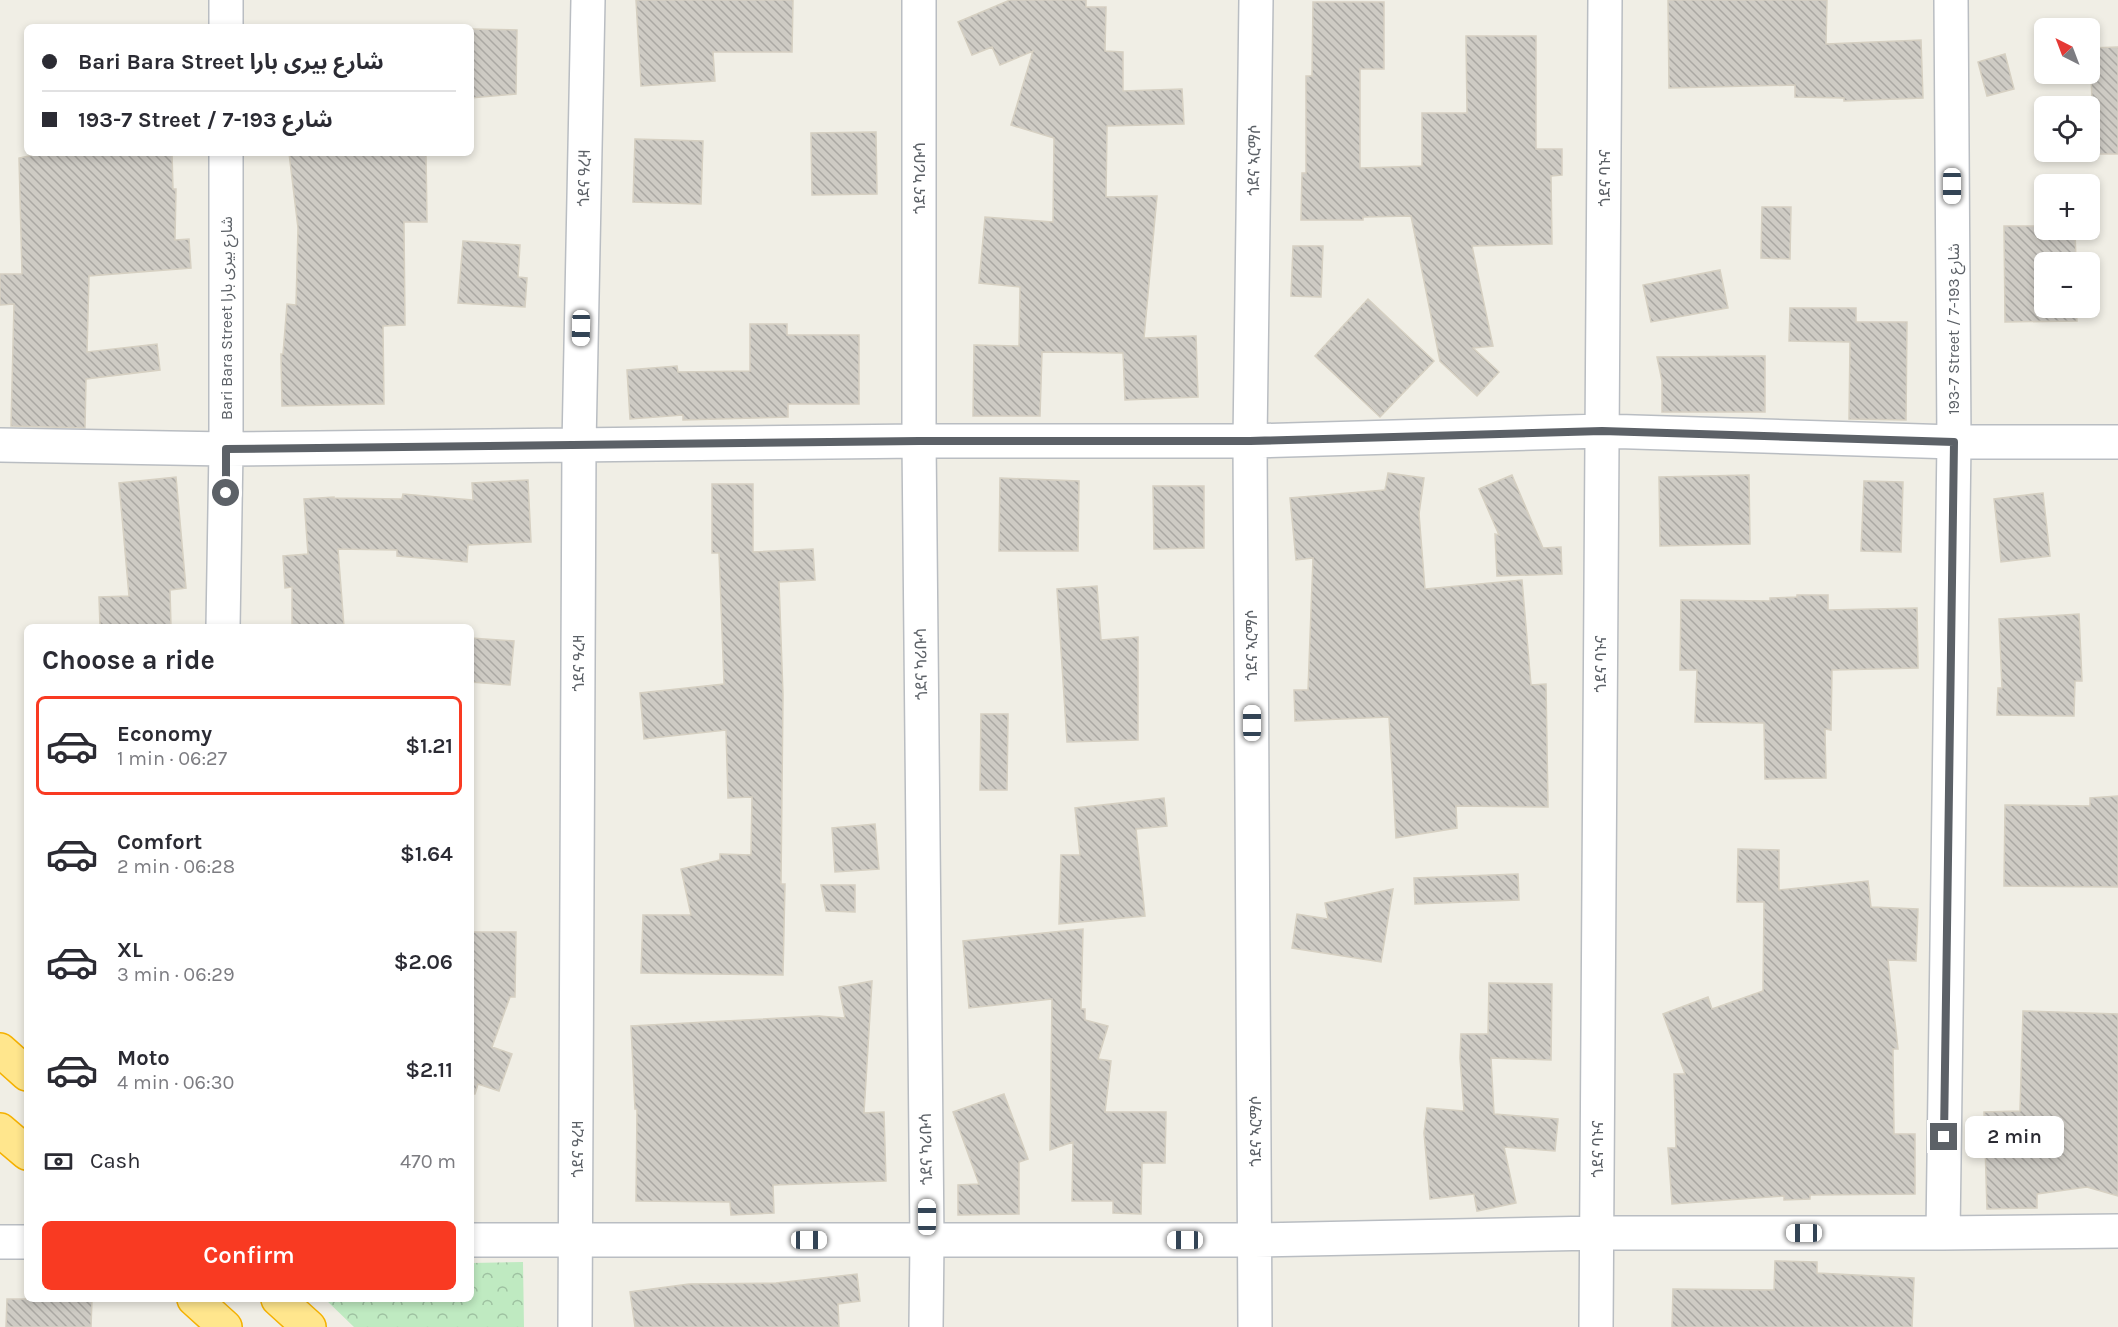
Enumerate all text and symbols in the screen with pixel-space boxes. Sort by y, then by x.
north arrow [2034,18,2100,84]
map controls [2034,18,2100,318]
text: Bari Bara Street شارع بيرى بارا [78,49,384,75]
button: locate [2034,96,2100,162]
text: 193-7 Street / شارع 193-7 [78,107,333,133]
street label: ጎደና ኣርማሶ [1244,124,1264,196]
street label: ጎደና ካሪቡሳ [910,142,929,214]
street label: ጎደና ዓረዛ [574,149,594,207]
street label: ጎደና ባኑና [1595,150,1614,206]
car [1943,168,1961,204]
button: + [2034,174,2100,240]
street label: Bari Bara Street شارع بيرى بارا [217,216,239,420]
street label: 193-7 Street / شارع 193-7 [1944,243,1966,415]
button: − [2034,252,2100,318]
car [572,310,590,346]
route start [212,479,239,506]
street label: ጎደና ኣርማሶ [1242,609,1261,681]
street label: ጎደና ካሪቡሳ [911,628,931,700]
street label: ጎደና ዓረዛ [569,634,588,692]
street label: ጎደና ባኑና [1591,636,1610,692]
text: Choose a ride [42,644,215,676]
car [1243,705,1261,741]
icon: car [45,719,99,773]
text: Economy [117,721,212,747]
text: $1.21 [405,733,453,759]
text: 1 min · 06:27 [117,747,227,770]
icon: car [45,827,99,881]
text: Comfort [117,829,202,855]
text: $1.64 [400,841,453,867]
text: 2 min · 06:28 [117,855,235,878]
icon: car [45,935,99,989]
text: XL [117,937,143,963]
text: $2.06 [394,949,453,975]
text: 3 min · 06:29 [117,963,235,986]
icon: car [45,1043,99,1097]
text: Moto [117,1045,170,1071]
text: $2.11 [405,1057,453,1083]
text: 4 min · 06:30 [117,1071,234,1094]
street label: ጎደና ኣርማሶ [1246,1095,1265,1167]
street label: ጎደና ካሪቡሳ [916,1113,936,1185]
callout: 2 min [1965,1116,2064,1158]
street label: ጎደና ዓረዛ [568,1120,587,1178]
street label: ጎደና ባኑና [1588,1121,1607,1177]
route end [1930,1123,1957,1150]
text: 2 min [1987,1125,2042,1148]
icon: cash [42,1145,75,1178]
text: Cash [90,1148,140,1174]
text: 470 m [400,1150,456,1173]
car [918,1199,936,1235]
button: Confirm [42,1221,456,1290]
car [1786,1224,1822,1242]
car [791,1231,827,1249]
car [1167,1231,1203,1249]

